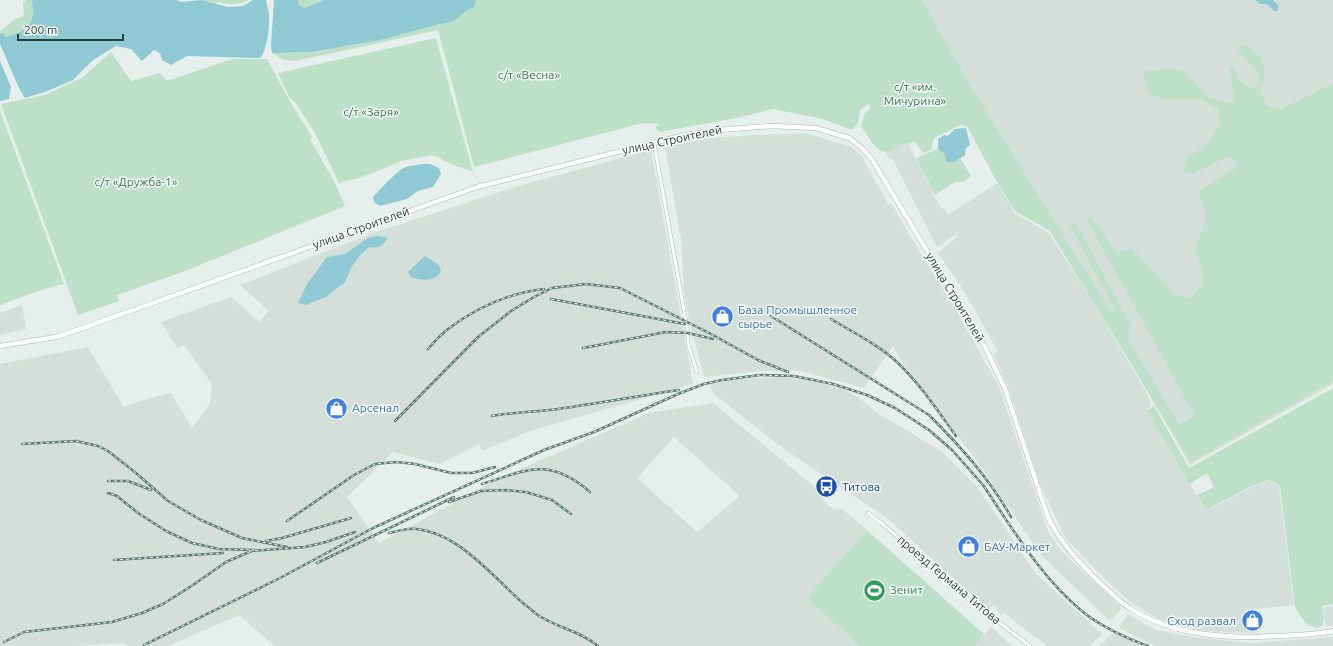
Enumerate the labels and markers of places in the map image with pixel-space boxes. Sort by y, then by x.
place label: База Промышленное сырье [738,303,857,330]
shop icon: База Промышленное сырье [710,304,736,330]
shop icon: Арсенал [323,395,349,421]
place label: Арсенал [352,401,399,414]
bus stop icon: Титова [814,474,840,500]
place label: Титова [842,480,880,493]
shop icon: БАУ-Маркет [956,534,982,560]
place label: БАУ-Маркет [984,540,1051,553]
sports icon: Зенит [862,577,888,603]
place label: Зенит [890,583,923,596]
shop icon: Сход развал [1239,608,1265,634]
place label: Сход развал [1167,614,1236,627]

